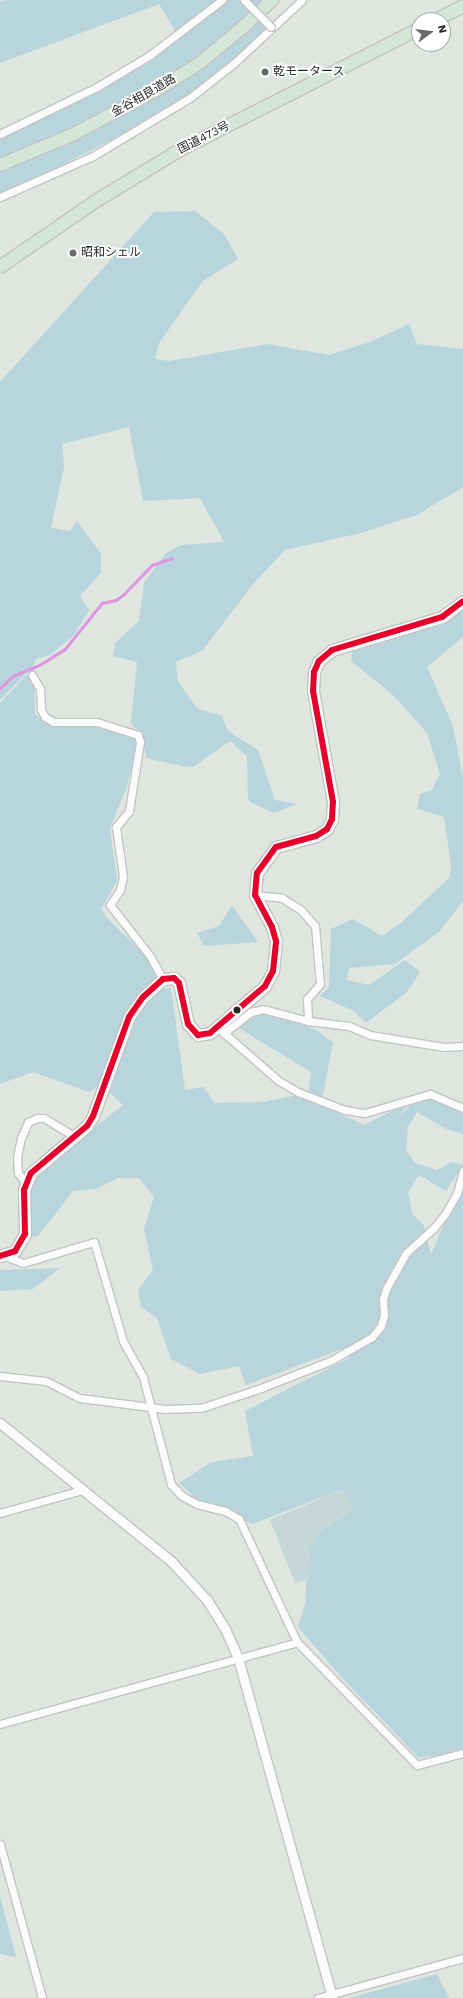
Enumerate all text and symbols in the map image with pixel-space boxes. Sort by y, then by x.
north arrow [411,12,451,52]
text: N [435,23,449,35]
place label: 乾モータース [273,65,345,79]
marker: 乾モータース [260,67,270,77]
street label: 金谷相良道路 [109,72,179,120]
street label: 国道473号 [176,119,232,157]
place label: 昭和シェル [81,246,141,260]
marker: 昭和シェル [68,248,78,258]
unlabelled marker [232,1005,242,1015]

